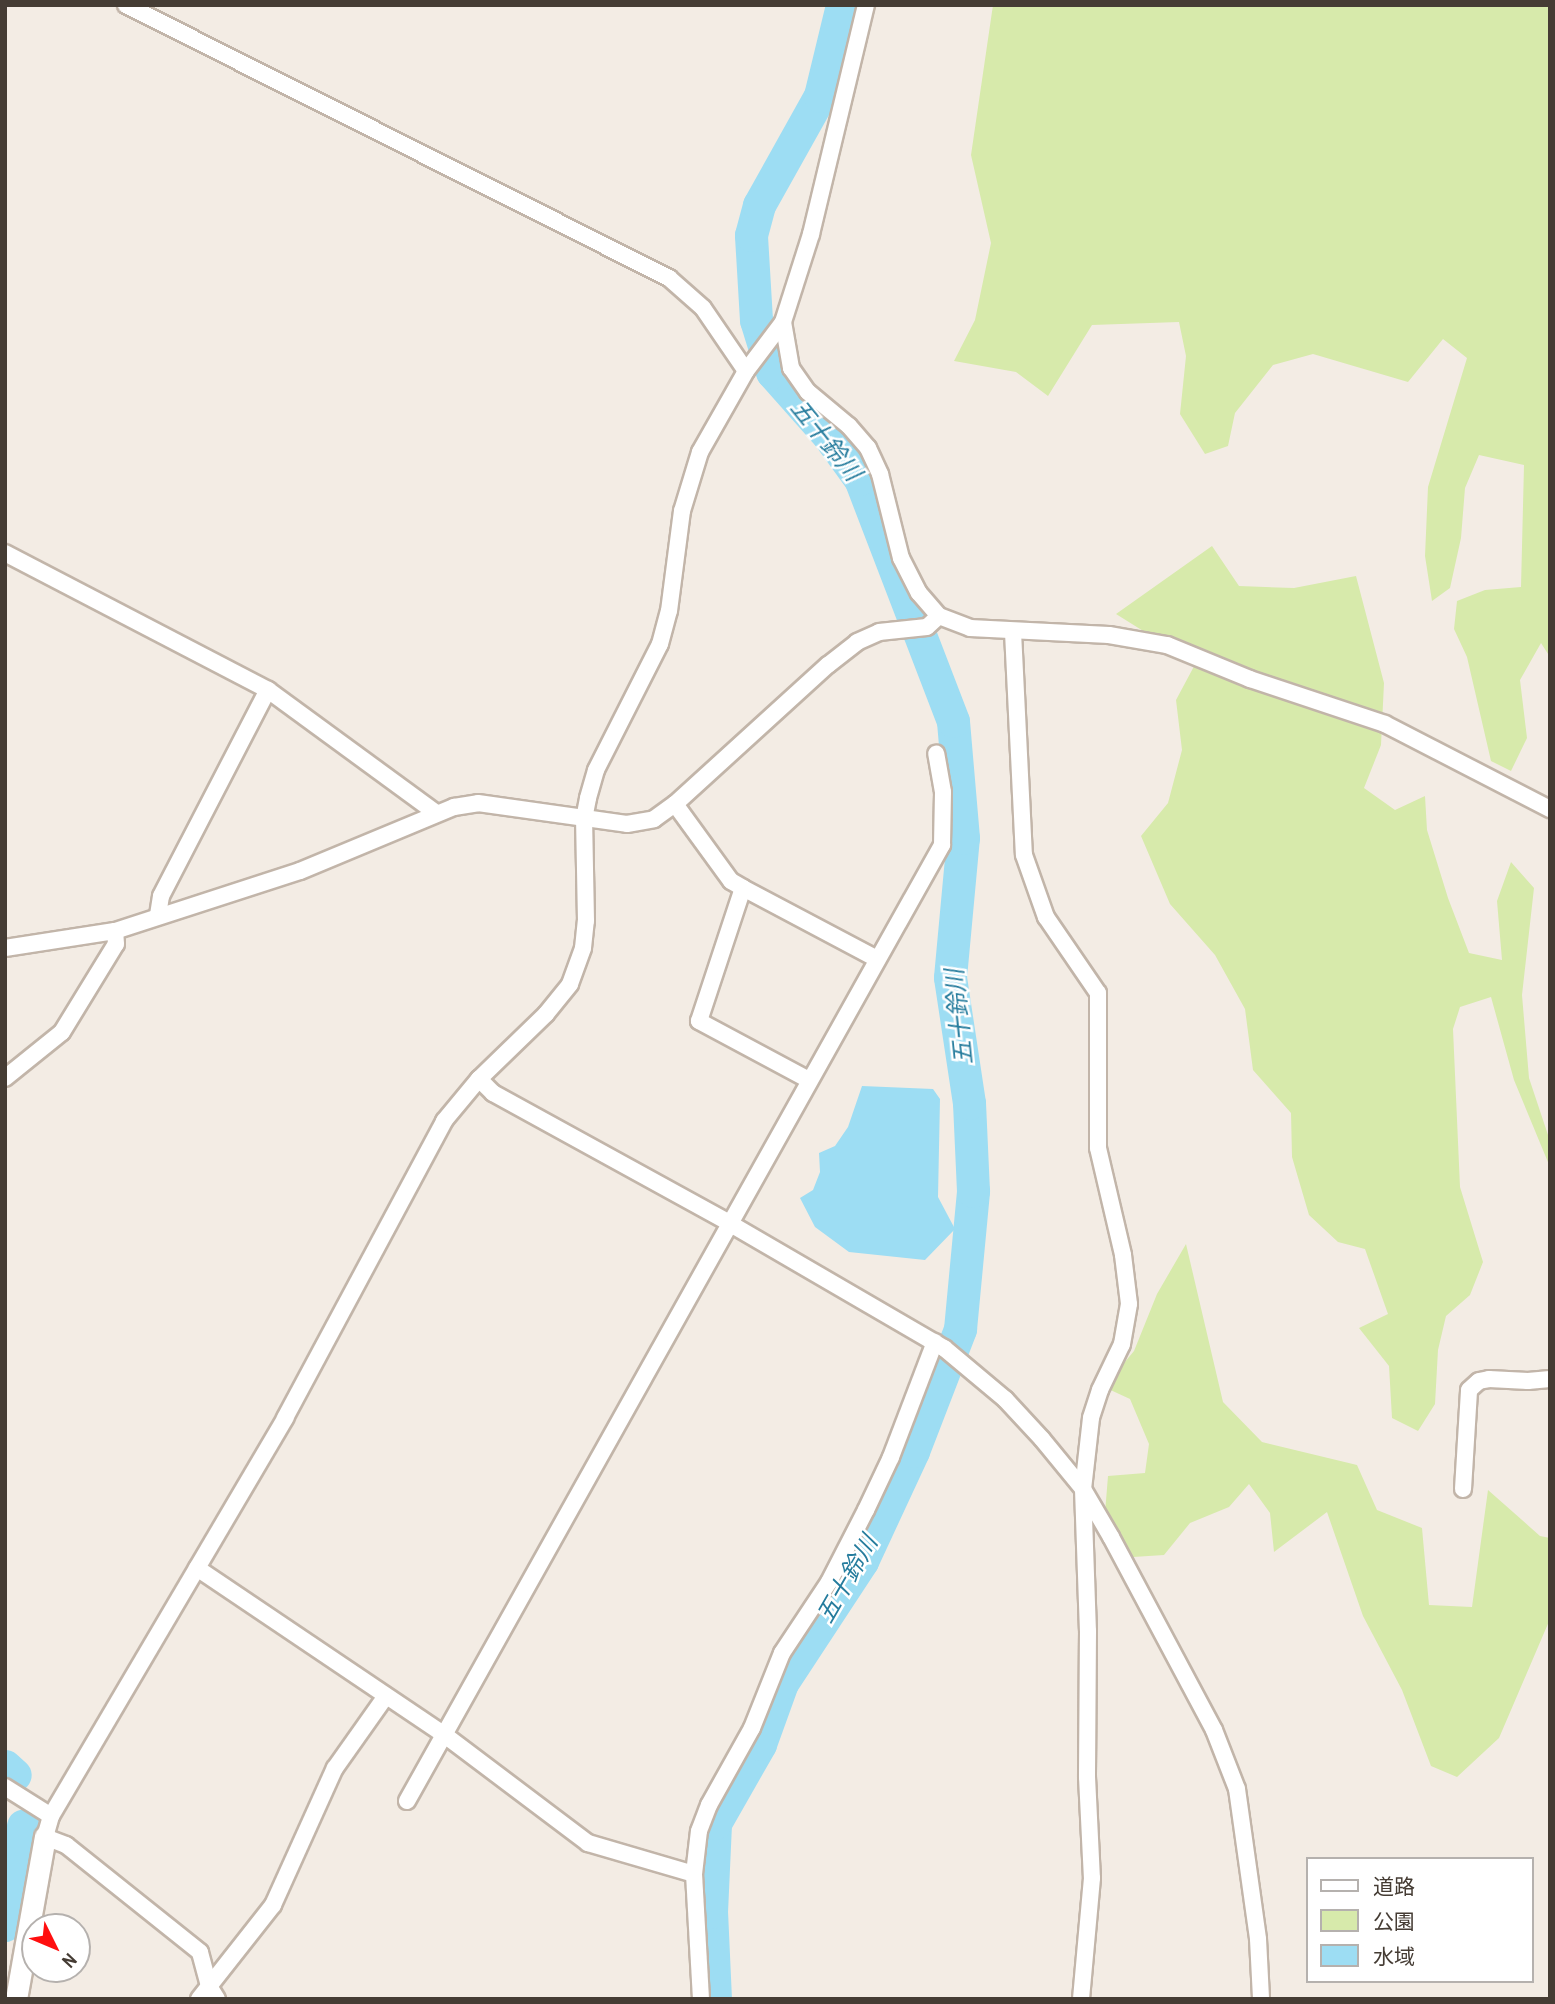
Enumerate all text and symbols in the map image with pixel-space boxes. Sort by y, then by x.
water label: 五十鈴川 [785,394,867,486]
water label: 五十鈴川 [940,968,978,1066]
water label: 五十鈴川 [811,1530,883,1628]
legend [1306,1857,1534,1983]
text: 道路 [1373,1872,1415,1901]
text: 公園 [1373,1907,1415,1936]
north arrow [21,1913,91,1983]
text: 水域 [1373,1942,1415,1971]
text: N [57,1948,83,1974]

